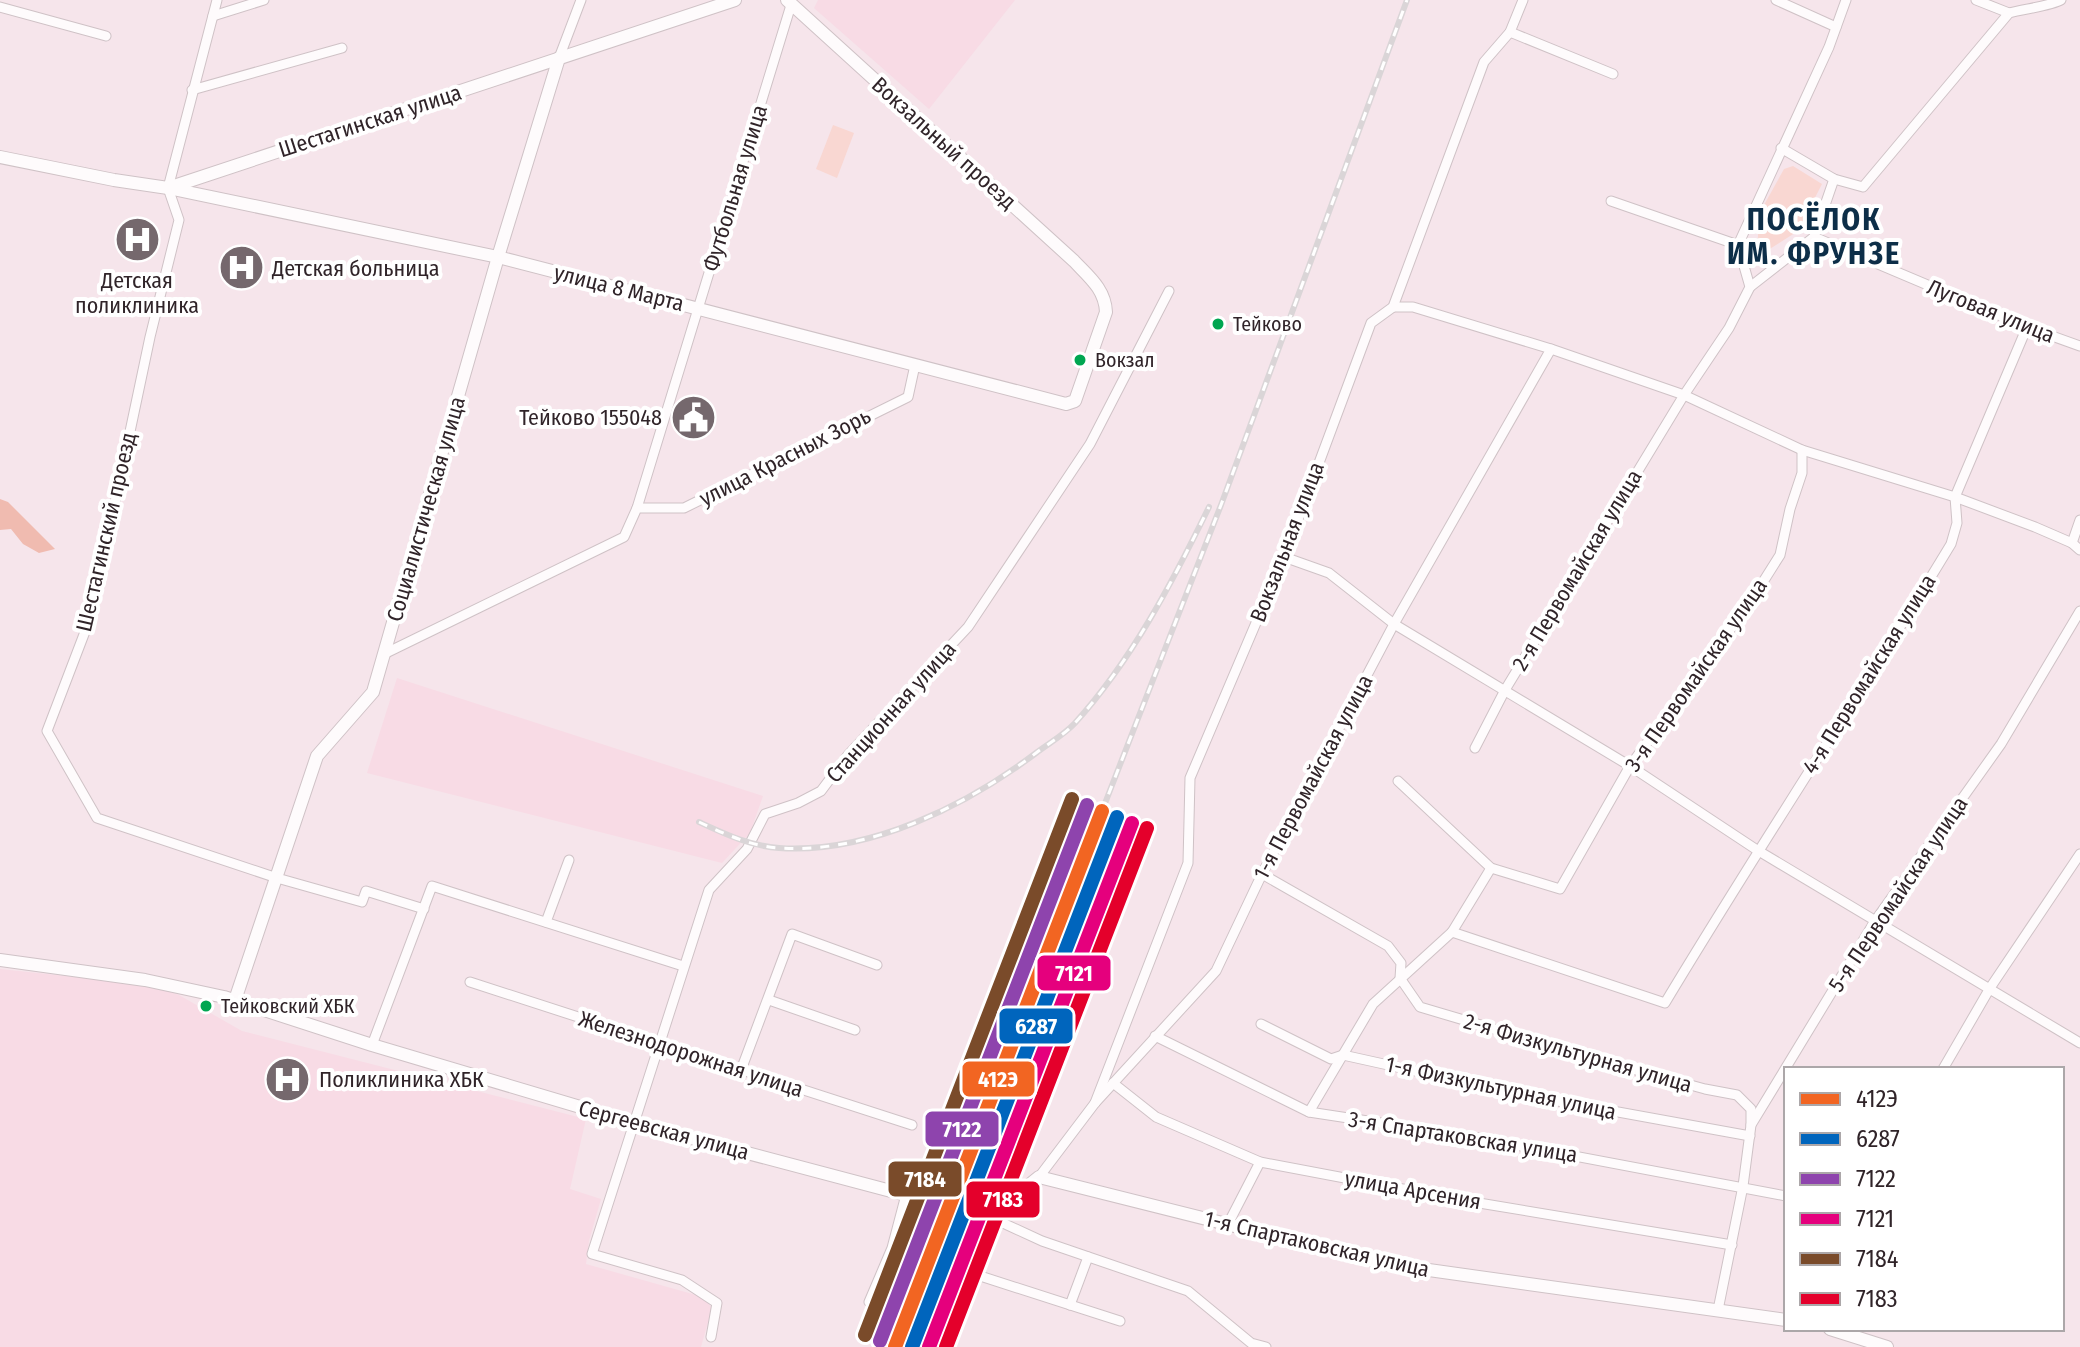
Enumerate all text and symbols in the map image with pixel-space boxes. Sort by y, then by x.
street label: Вокзальный проезд [866,71,1022,215]
street label: Шестагинская улица [275,79,465,163]
street label: Футбольная улица [697,101,773,275]
district label: ПОСЁЛОК ИМ. ФРУНЗЕ [1727,201,1901,272]
hospital icon: Детская поликлиника [113,215,161,263]
hospital icon: Детская больница [217,244,265,292]
place label: Детская больница [271,255,439,282]
street label: улица 8 Марта [551,259,687,317]
place label: Детская поликлиника [75,267,199,319]
street label: Луговая улица [1923,273,2059,349]
place label: Тейково [1233,312,1302,336]
marker: Тейково [1210,316,1226,332]
place label: Вокзал [1095,348,1155,372]
marker: Вокзал [1072,352,1088,368]
street label: Социалистическая улица [381,393,471,625]
public building icon: Тейково 155048 [669,393,717,441]
street label: улица Красных Зорь [695,402,875,512]
place label: Тейково 155048 [519,404,662,431]
street label: Шестагинский проезд [70,430,142,634]
street label: Вокзальная улица [1244,458,1330,626]
street label: 2-я Первомайская улица [1506,465,1648,675]
street label: 4-я Первомайская улица [1797,569,1941,779]
street label: 3-я Первомайская улица [1619,573,1773,777]
street label: Станционная улица [820,636,962,788]
street label: 1-я Первомайская улица [1248,670,1378,884]
street label: 5-я Первомайская улица [1823,791,1973,997]
line badge: 7121 [1036,954,1112,992]
text: 7121 [1055,960,1093,987]
place label: Тейковский ХБК [221,994,355,1018]
marker: Тейковский ХБК [198,998,214,1014]
street label: Железнодорожная улица [575,1005,807,1103]
line badge: 6287 [998,1007,1074,1045]
street label: 2-я Физкультурная улица [1461,1007,1695,1099]
text: 6287 [1015,1013,1058,1040]
street label: 1-я Физкультурная улица [1383,1050,1619,1126]
hospital icon: Поликлиника ХБК [264,1055,312,1103]
line badge: 412Э [961,1060,1036,1098]
place label: Поликлиника ХБК [319,1066,484,1093]
text: 412Э [978,1066,1018,1093]
legend [1784,1067,2064,1331]
text: 412Э [1856,1085,1898,1113]
street label: Сергеевская улица [576,1094,752,1166]
street label: 3-я Спартаковская улица [1347,1106,1579,1168]
line badge: 7122 [924,1110,1000,1148]
text: 7122 [943,1116,981,1143]
text: 6287 [1856,1125,1900,1153]
line badge: 7184 [887,1160,963,1198]
street label: улица Арсения [1343,1165,1483,1215]
text: 7122 [1856,1165,1896,1193]
text: 7184 [904,1166,946,1193]
line badge: 7183 [965,1180,1041,1219]
text: 7183 [983,1186,1023,1213]
street label: 1-я Спартаковская улица [1202,1205,1432,1283]
text: 7121 [1856,1205,1894,1233]
text: 7184 [1856,1245,1898,1273]
text: 7183 [1856,1285,1898,1313]

